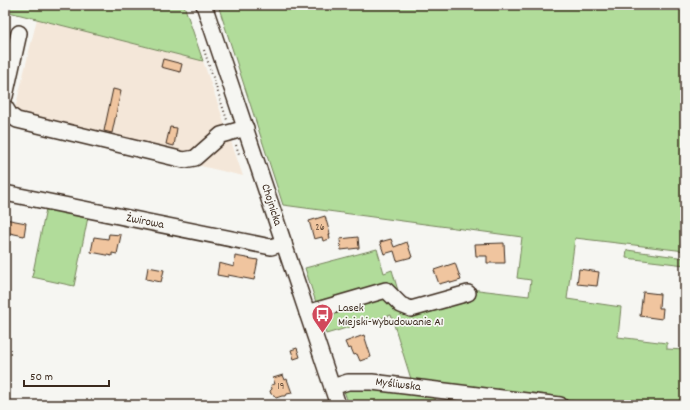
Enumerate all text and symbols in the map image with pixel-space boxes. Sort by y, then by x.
street label: Chojnicka [256,182,286,228]
street label: Żwirowa [125,210,166,234]
house number: 26 [315,221,325,235]
place label: Lasek Miejski-Wybudowanie A1 [338,300,443,331]
bus stop icon: Lasek Miejski-Wybudowanie A1 [310,302,336,335]
scale bar [24,362,109,388]
text: 50 m [30,369,53,386]
street label: Myśliwska [374,374,422,396]
house number: 19 [278,380,284,394]

